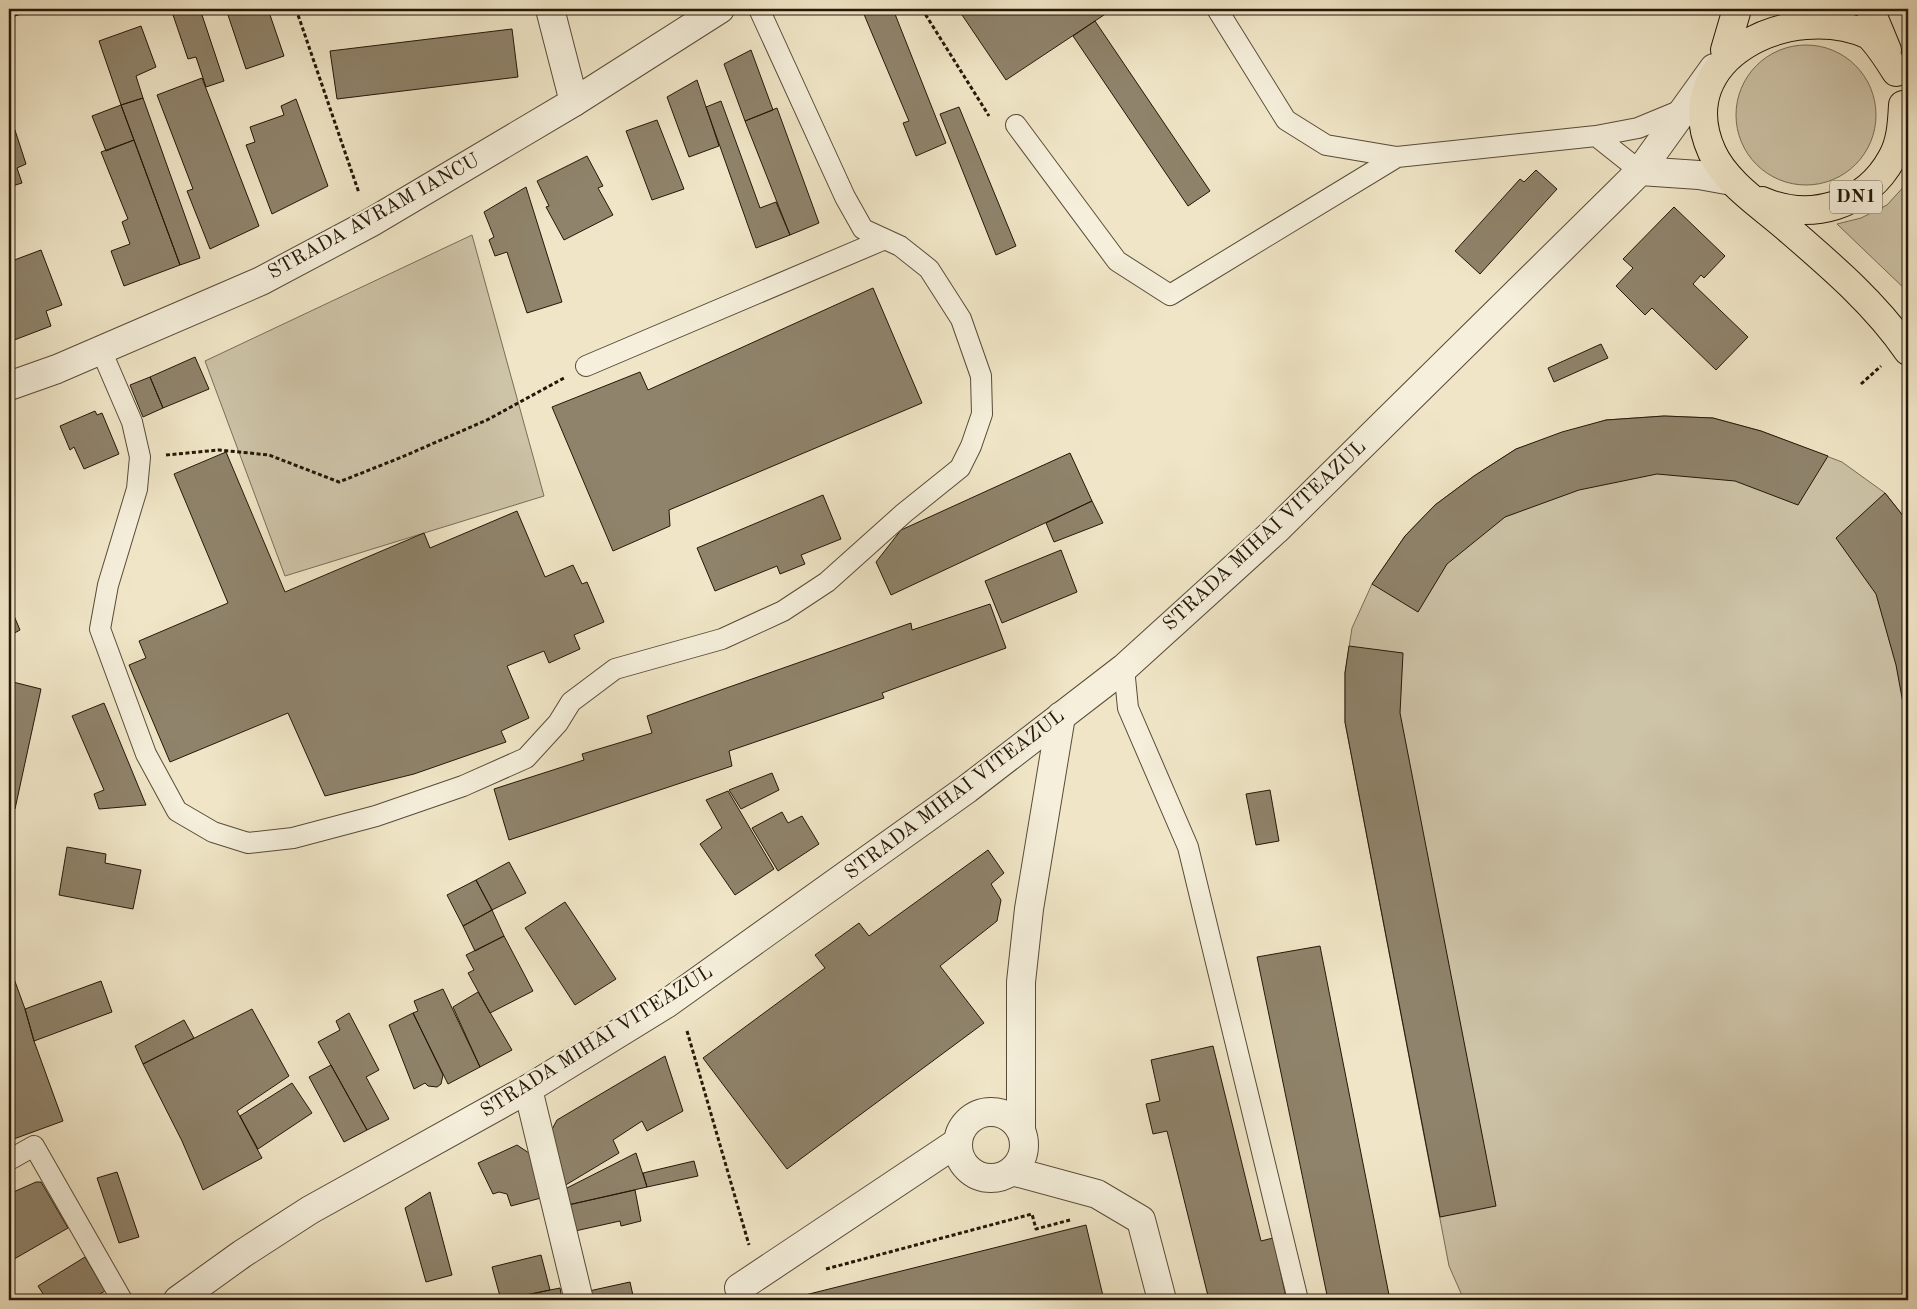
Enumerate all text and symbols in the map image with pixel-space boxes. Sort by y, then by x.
street label: STRADA AVRAM IANCU [265,150,483,284]
road number: DN1 [1830,180,1882,213]
street label: STRADA MIHAI VITEAZUL [1160,437,1370,635]
street label: STRADA MIHAI VITEAZUL [841,706,1069,884]
street label: STRADA MIHAI VITEAZUL [477,962,717,1122]

